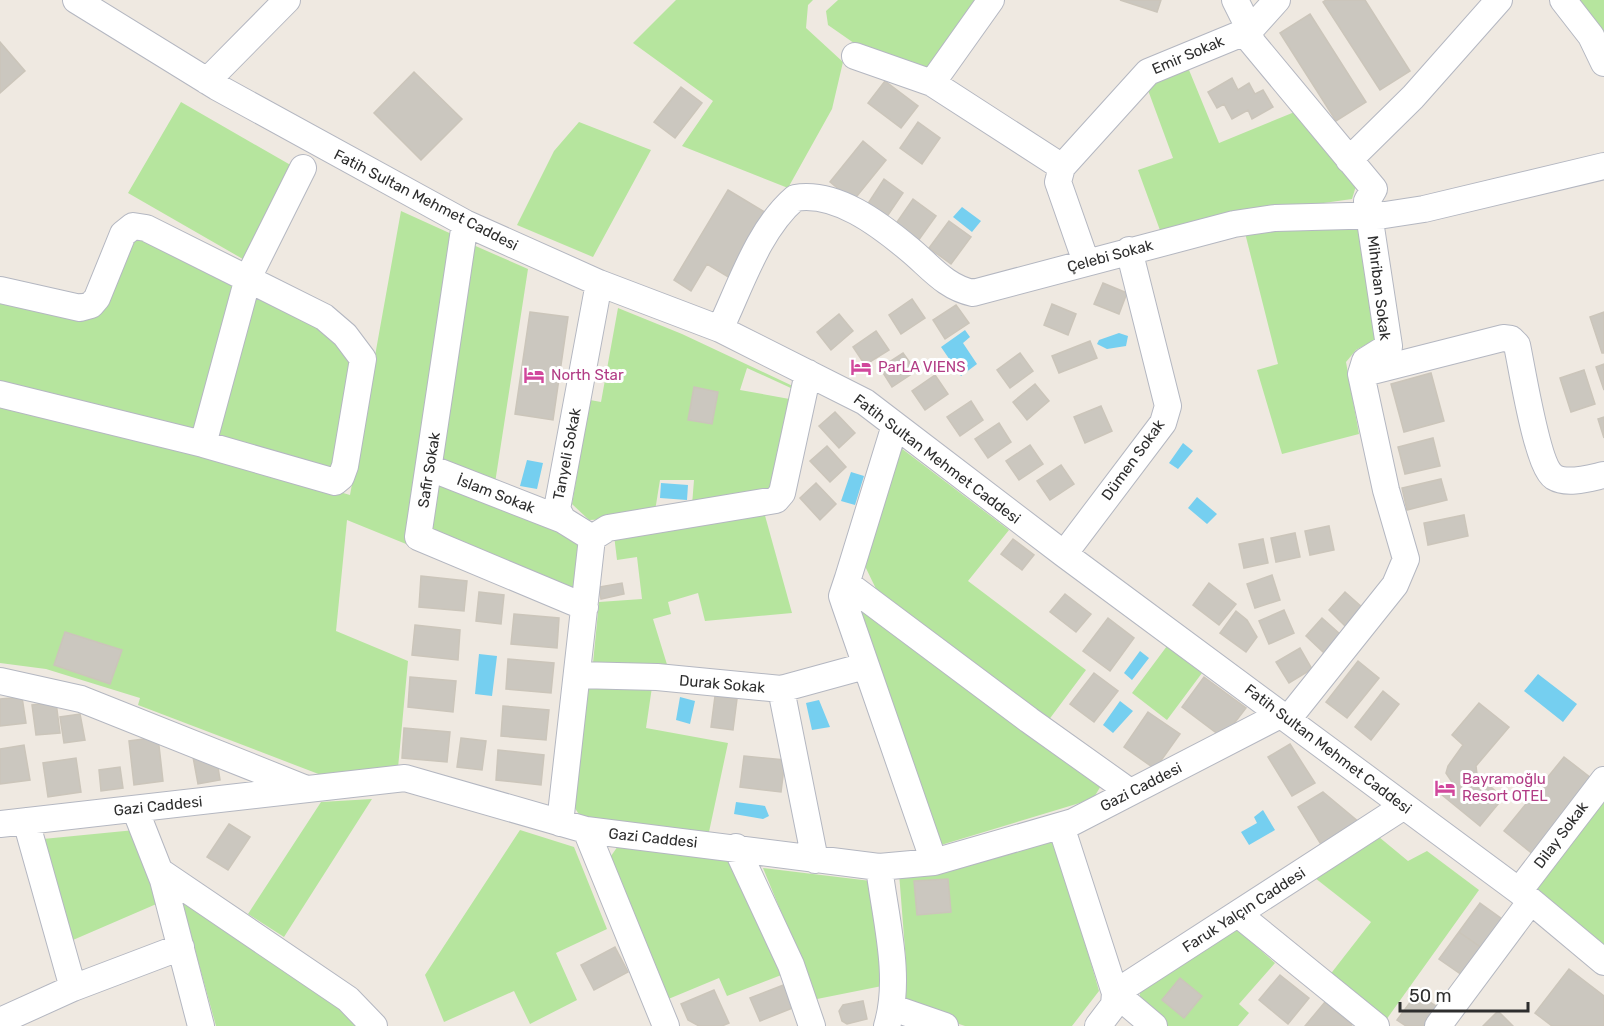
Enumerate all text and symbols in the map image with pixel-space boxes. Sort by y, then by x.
street label: Emir Sokak [1149,32,1227,78]
street label: Fatih Sultan Mehmet Caddesi [331,146,521,254]
street label: Mihriban Sokak [1364,235,1394,342]
street label: Çelebi Sokak [1065,236,1155,276]
hotel icon: ParLA VIENS [849,355,873,379]
place label: ParLA VIENS [878,358,966,376]
hotel icon: North Star [522,363,546,387]
place label: North Star [551,366,624,384]
street label: Fatih Sultan Mehmet Caddesi [850,390,1024,528]
street label: Tanyeli Sokak [549,406,585,502]
street label: Dümen Sokak [1098,416,1168,504]
street label: Safir Sokak [414,431,444,509]
street label: İslam Sokak [454,471,538,517]
street label: Durak Sokak [678,671,766,697]
street label: Fatih Sultan Mehmet Caddesi [1241,680,1415,818]
street label: Gazi Caddesi [1097,759,1185,815]
place label: Bayramoğlu Resort OTEL [1462,770,1548,805]
hotel icon: Bayramoğlu Resort OTEL [1433,776,1457,800]
street label: Gazi Caddesi [113,792,203,820]
street label: Dilay Sokak [1530,798,1592,872]
street label: Gazi Caddesi [608,824,698,852]
street label: Faruk Yalçın Caddesi [1179,864,1309,956]
scale bar [1400,975,1528,1013]
text: 50 m [1409,985,1452,1007]

